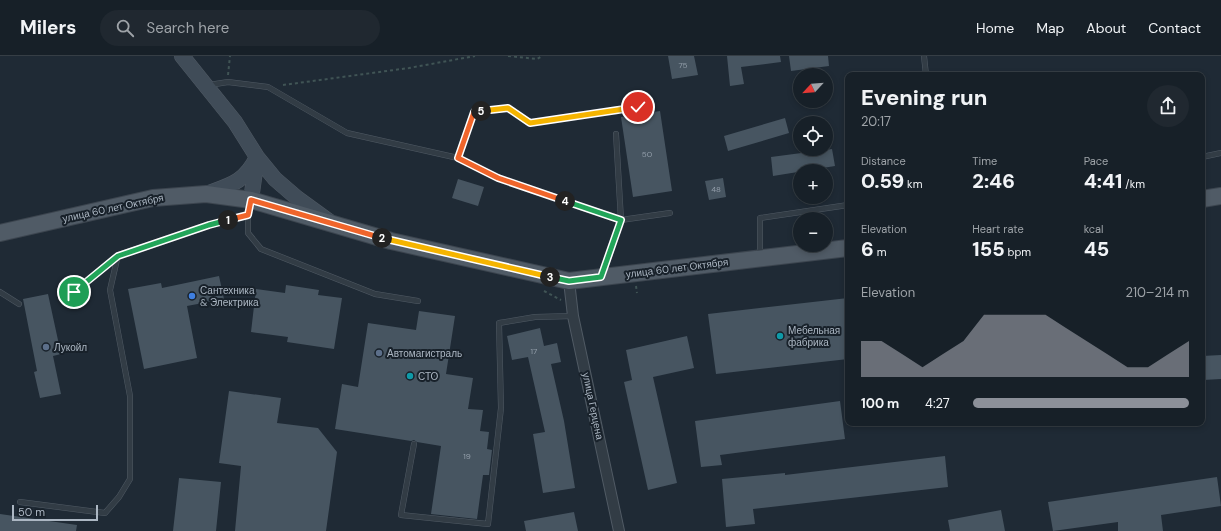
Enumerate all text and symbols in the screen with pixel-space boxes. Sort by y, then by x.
search box [100,10,380,46]
text: Milers [20,15,76,40]
icon: search [114,17,136,39]
text: Search here [146,18,229,38]
text: Home [976,19,1014,37]
text: Map [1036,19,1064,37]
text: About [1086,19,1126,37]
text: Contact [1148,19,1201,37]
house number: 75 [679,60,688,70]
north arrow [793,68,833,108]
map controls [793,68,833,252]
text: Evening run [861,83,987,112]
button: share [1147,85,1189,127]
pin [621,90,655,124]
icon: check [627,96,649,118]
pin: 5 [471,101,491,121]
text: 5 [478,104,484,118]
text: 20:17 [861,113,891,130]
button: locate [793,116,833,156]
house number: 50 [642,149,653,159]
text: Distance [861,154,906,168]
text: Time [972,154,997,168]
text: Pace [1084,154,1108,168]
button: + [793,164,833,204]
text: 0.59 [861,168,904,194]
text: 2:46 [972,168,1015,194]
text: 4:41 [1084,168,1122,194]
text: km [904,177,922,191]
text: /km [1122,177,1145,191]
house number: 48 [711,184,721,194]
street label: улица 60 лет Октября [61,191,165,225]
pin: 4 [555,191,575,211]
text: 4 [561,194,569,208]
pin: 1 [218,210,238,230]
button: − [793,212,833,252]
text: 1 [226,213,230,227]
text: Elevation [861,222,907,236]
text: Heart rate [972,222,1024,236]
text: kcal [1084,222,1104,236]
pin: 2 [372,228,392,248]
text: 2 [379,231,385,245]
text: 6 [861,236,874,262]
text: 155 [972,236,1005,262]
text: 45 [1084,236,1109,262]
text: m [874,245,886,259]
text: bpm [1005,245,1031,259]
street label: улица 60 лет Октября [625,255,729,281]
pin: 3 [540,267,560,287]
text: 3 [547,270,553,284]
pin [57,275,91,309]
icon: arrive [63,281,85,303]
place label: Сантехника & Электрика [200,284,259,309]
text: Elevation [861,284,915,301]
text: 210–214 m [1125,284,1189,301]
marker: Сантехника & Электрика [187,291,197,301]
place label: Мебельная фабрика [788,324,840,349]
marker: Мебельная фабрика [775,331,785,341]
place label: Лукойл [54,341,87,354]
marker: Лукойл [41,342,51,352]
house number: 17 [531,346,537,356]
place label: Автомагистраль [387,347,462,360]
marker: Автомагистраль [374,348,384,358]
place label: СТО [418,370,439,383]
marker: СТО [405,371,415,381]
street label: улица Герцена [580,371,607,441]
text: 100 m [861,395,899,412]
text: 4:27 [925,395,950,412]
house number: 19 [463,451,471,461]
scale bar [12,503,98,522]
text: 50 m [18,505,45,519]

